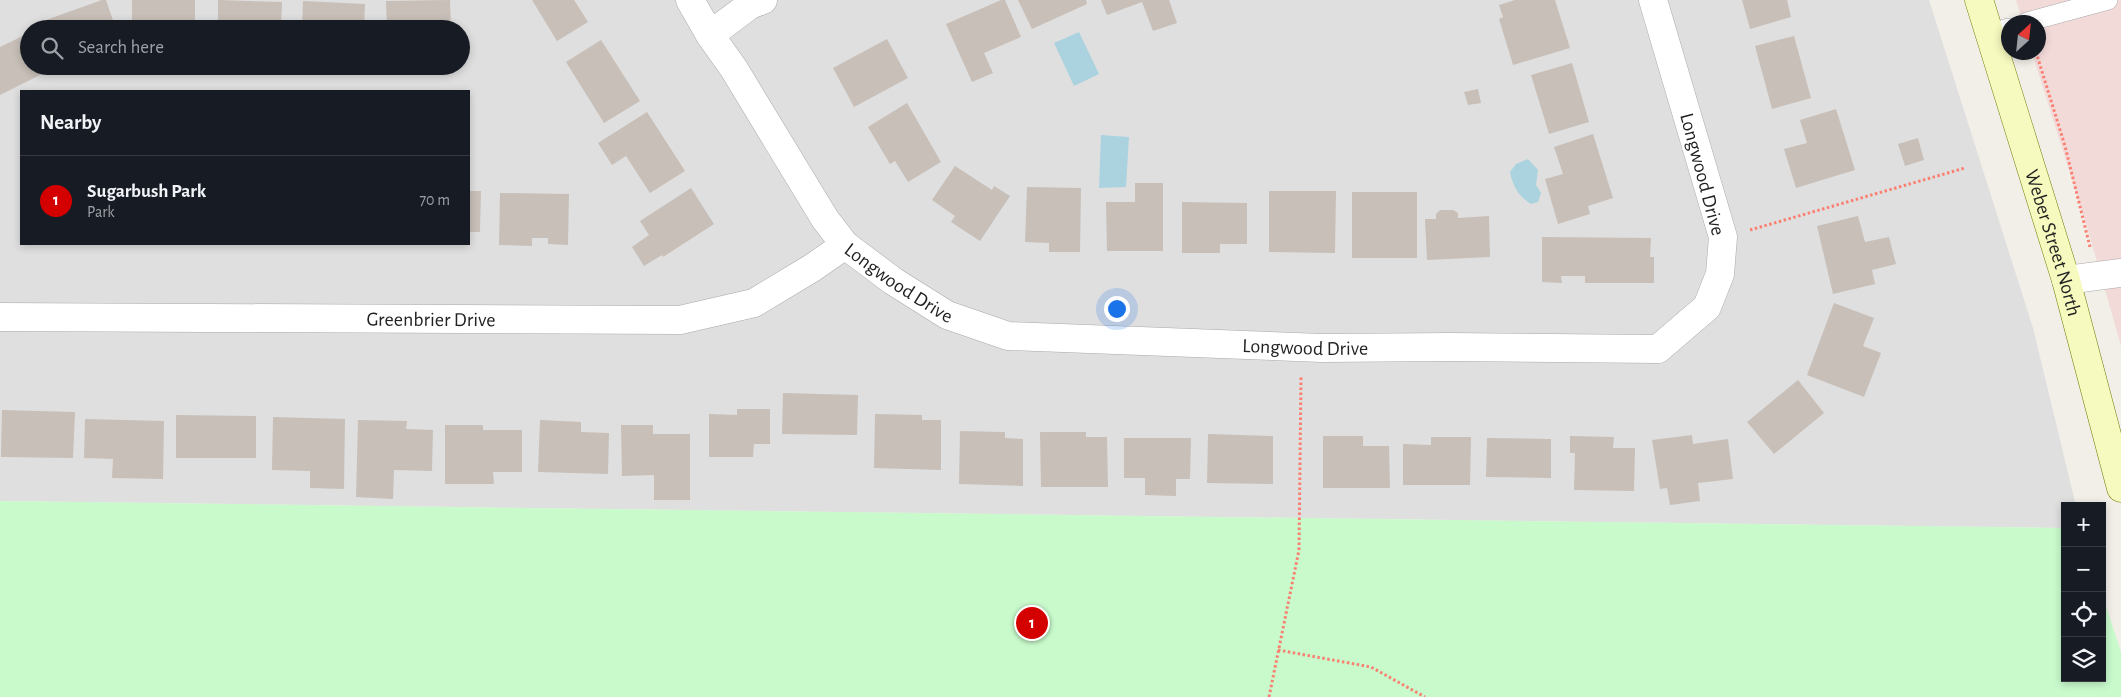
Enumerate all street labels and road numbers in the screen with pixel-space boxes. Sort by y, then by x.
street label: Longwood Drive [1676,111,1728,238]
street label: Weber Street North [2021,167,2084,318]
street label: Longwood Drive [841,240,955,327]
street label: Greenbrier Drive [366,310,495,330]
street label: Longwood Drive [1242,336,1368,359]

